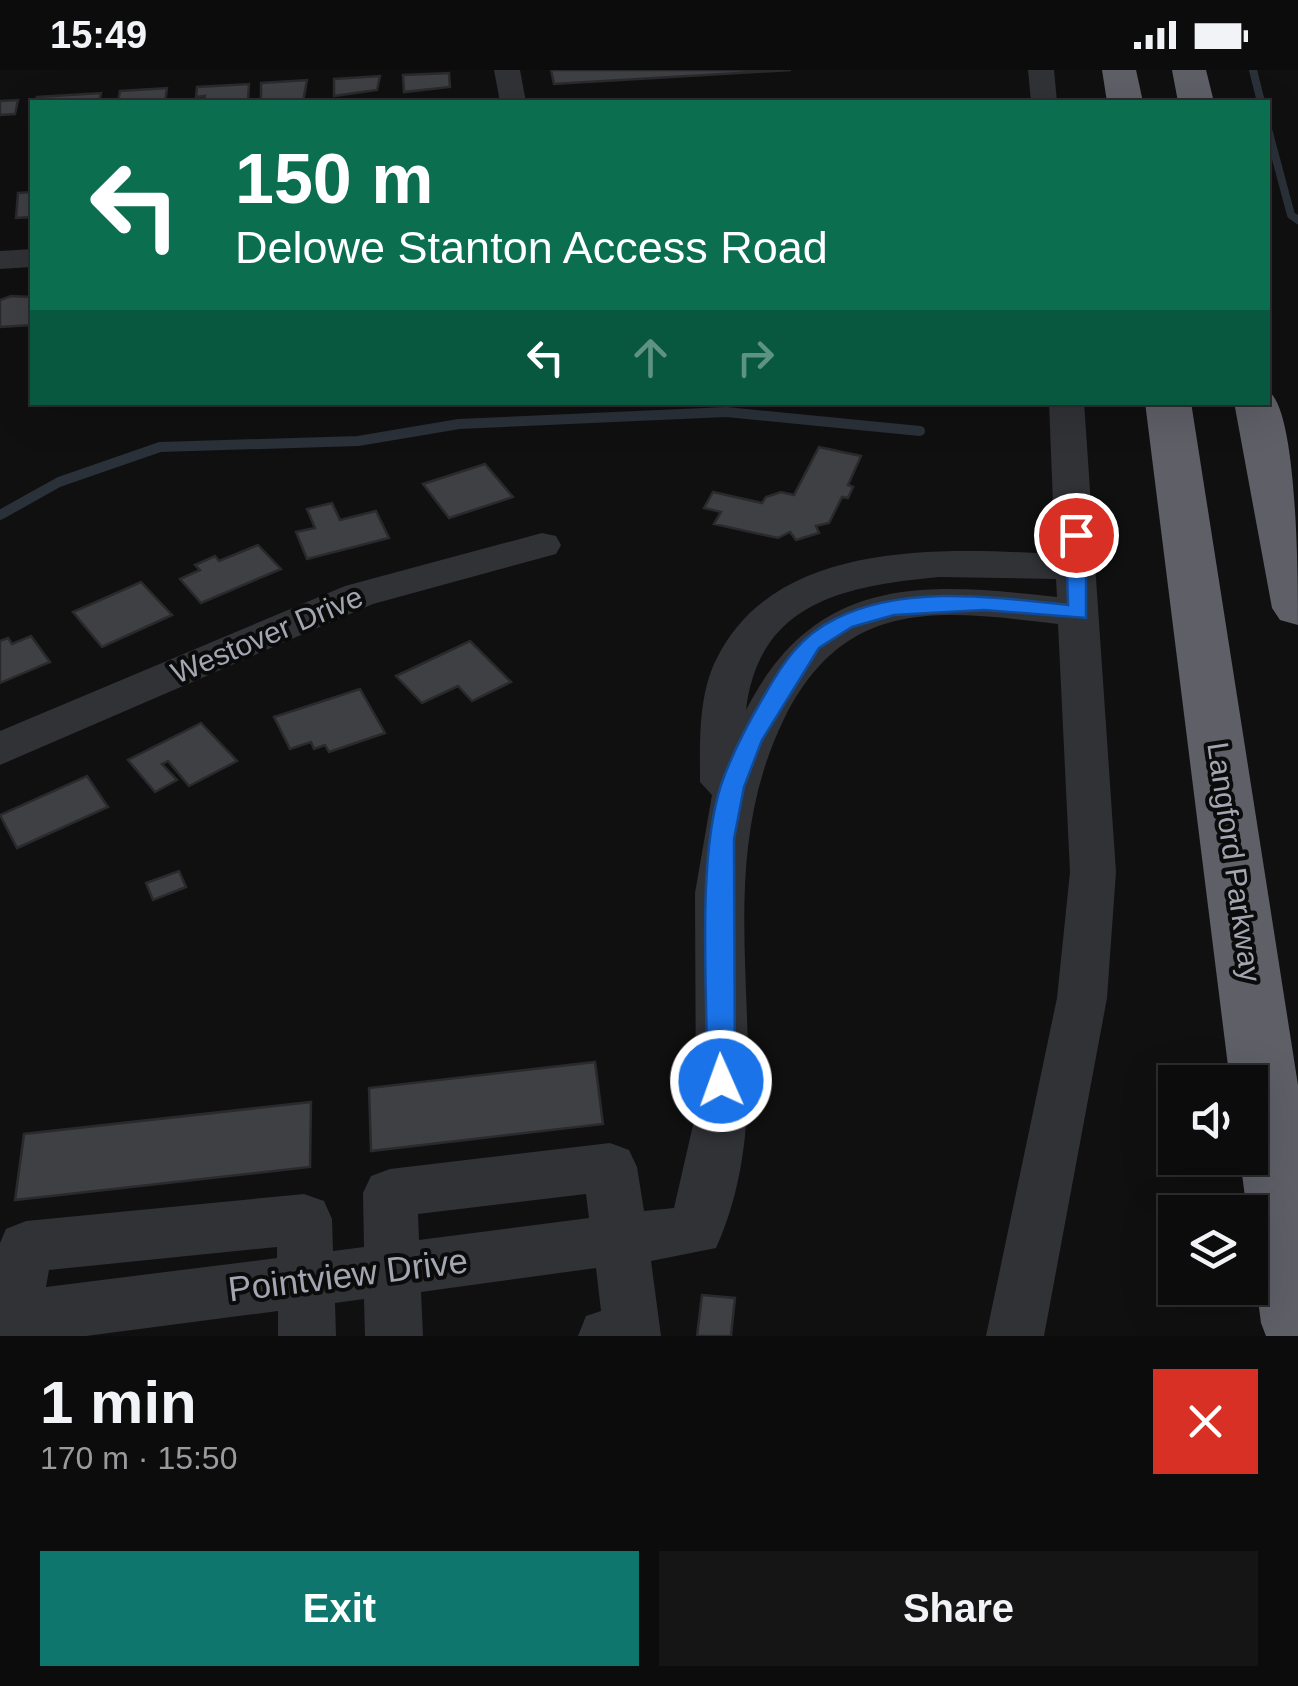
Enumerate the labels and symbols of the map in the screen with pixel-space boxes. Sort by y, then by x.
pin [1034,493,1119,578]
street label: Westover Drive [166,579,367,690]
street label: Langford Parkway [1201,740,1268,984]
position arrow [669,1029,773,1133]
street label: Pointview Drive [226,1240,470,1309]

